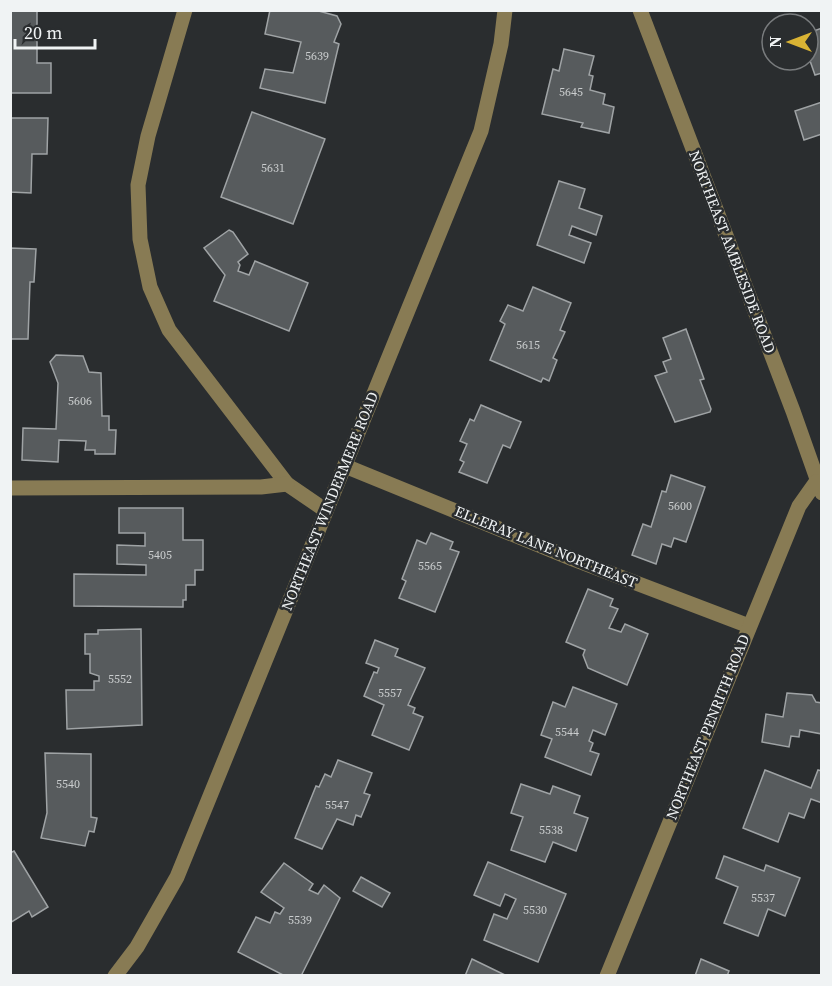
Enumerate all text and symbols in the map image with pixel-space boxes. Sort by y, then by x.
scale bar [15,12,94,50]
north arrow [760,12,820,72]
text: 20 m [24,20,62,45]
text: N [764,36,786,48]
house number: 5639 [305,48,329,64]
house number: 5645 [559,84,583,100]
street label: NORTHEAST AMBLESIDE ROAD [684,147,781,356]
house number: 5631 [261,160,285,176]
house number: 5615 [516,337,540,353]
street label: NORTHEAST WINDERMERE ROAD [276,388,383,613]
house number: 5606 [68,393,92,409]
house number: 5600 [668,498,692,514]
street label: ELLERAY LANE NORTHEAST [452,500,641,593]
house number: 5405 [148,547,172,563]
house number: 5565 [418,558,442,574]
street label: NORTHEAST PENRITH ROAD [661,631,754,823]
house number: 5552 [108,671,132,687]
house number: 5557 [378,685,402,701]
house number: 5544 [555,724,579,740]
house number: 5540 [56,776,80,792]
house number: 5547 [325,797,349,813]
house number: 5538 [539,822,563,838]
house number: 5537 [751,890,775,906]
house number: 5530 [523,902,547,918]
house number: 5539 [288,912,312,928]

